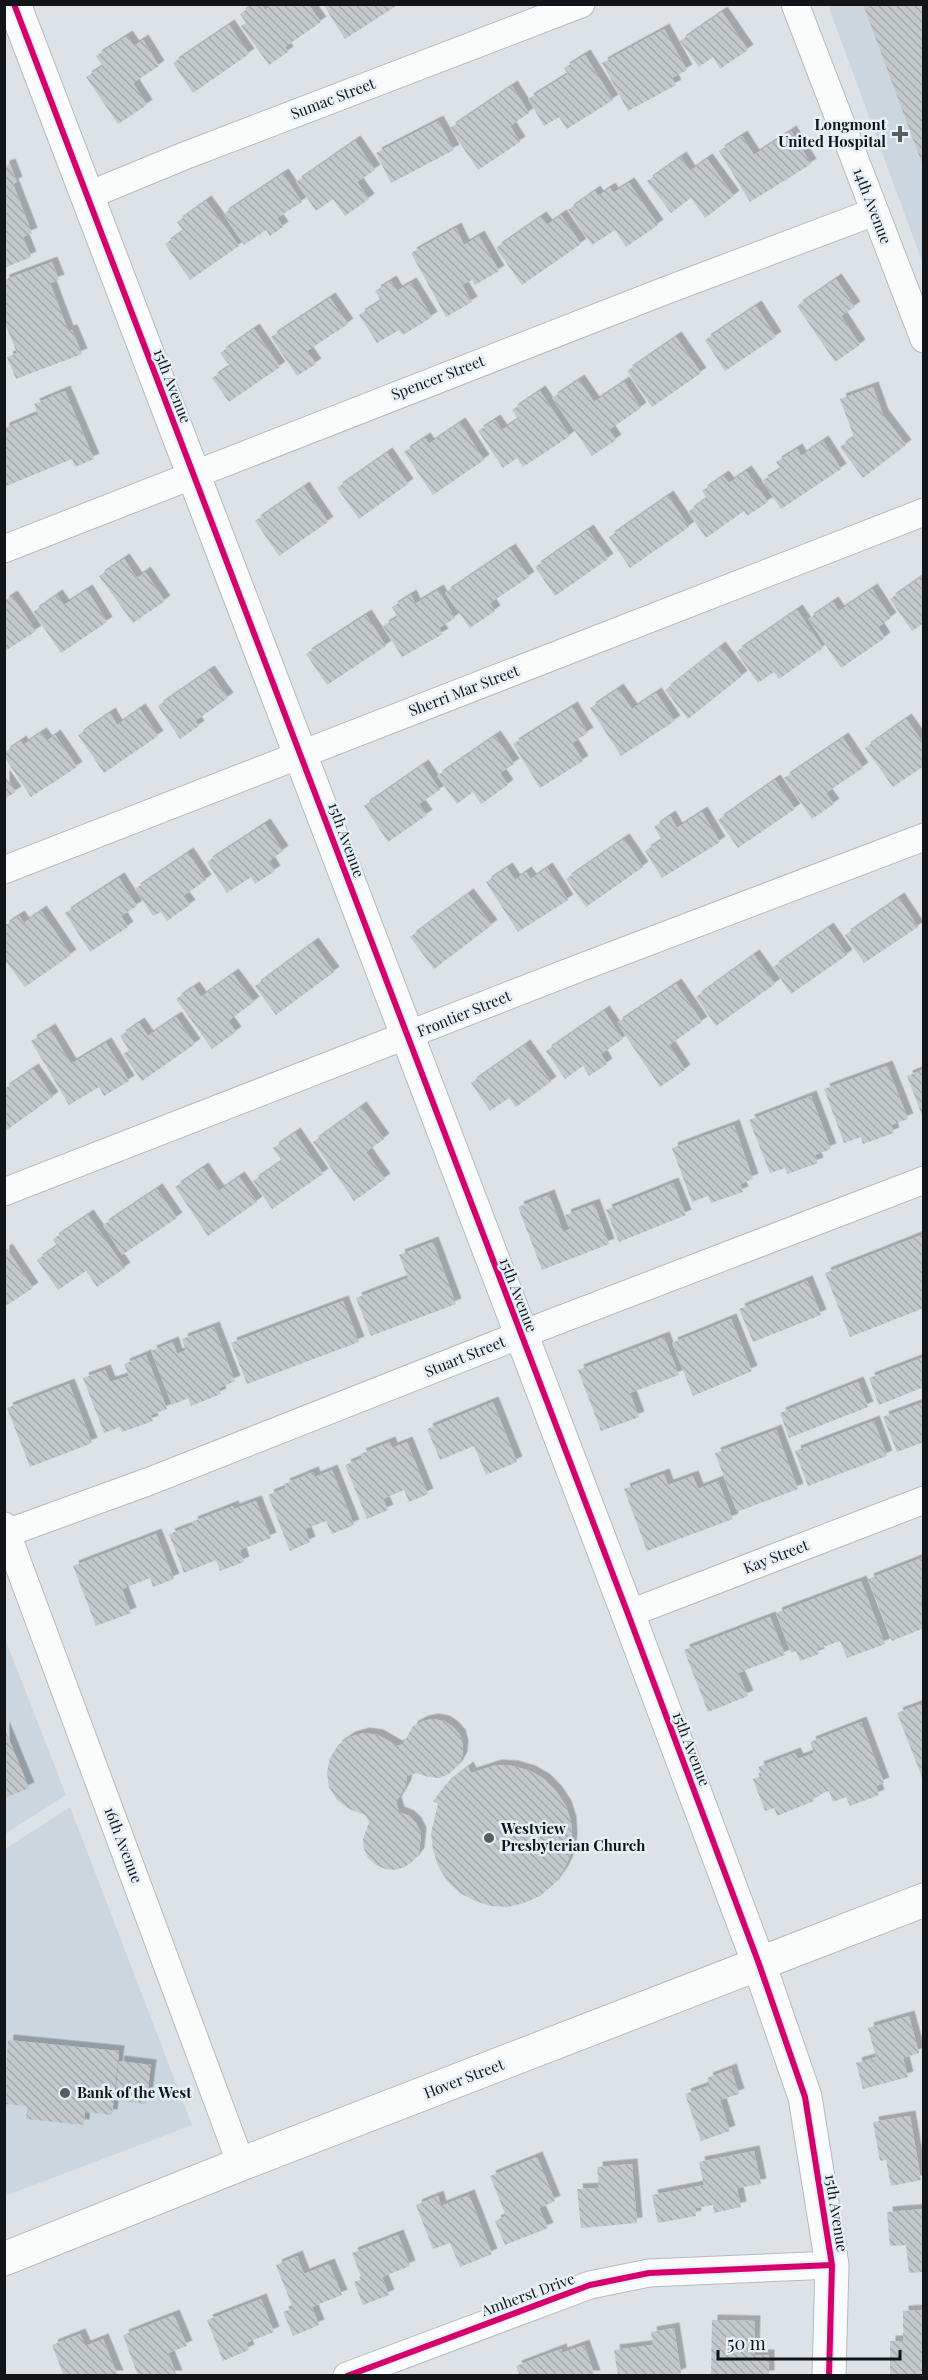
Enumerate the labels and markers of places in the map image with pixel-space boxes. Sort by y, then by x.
place label: Longmont United Hospital [778,114,887,151]
marker: Longmont United Hospital [891,125,909,143]
place label: Westview Presbyterian Church [500,1818,645,1855]
marker: Westview Presbyterian Church [482,1831,496,1845]
place label: Bank of the West [77,2082,192,2102]
marker: Bank of the West [58,2086,72,2100]

